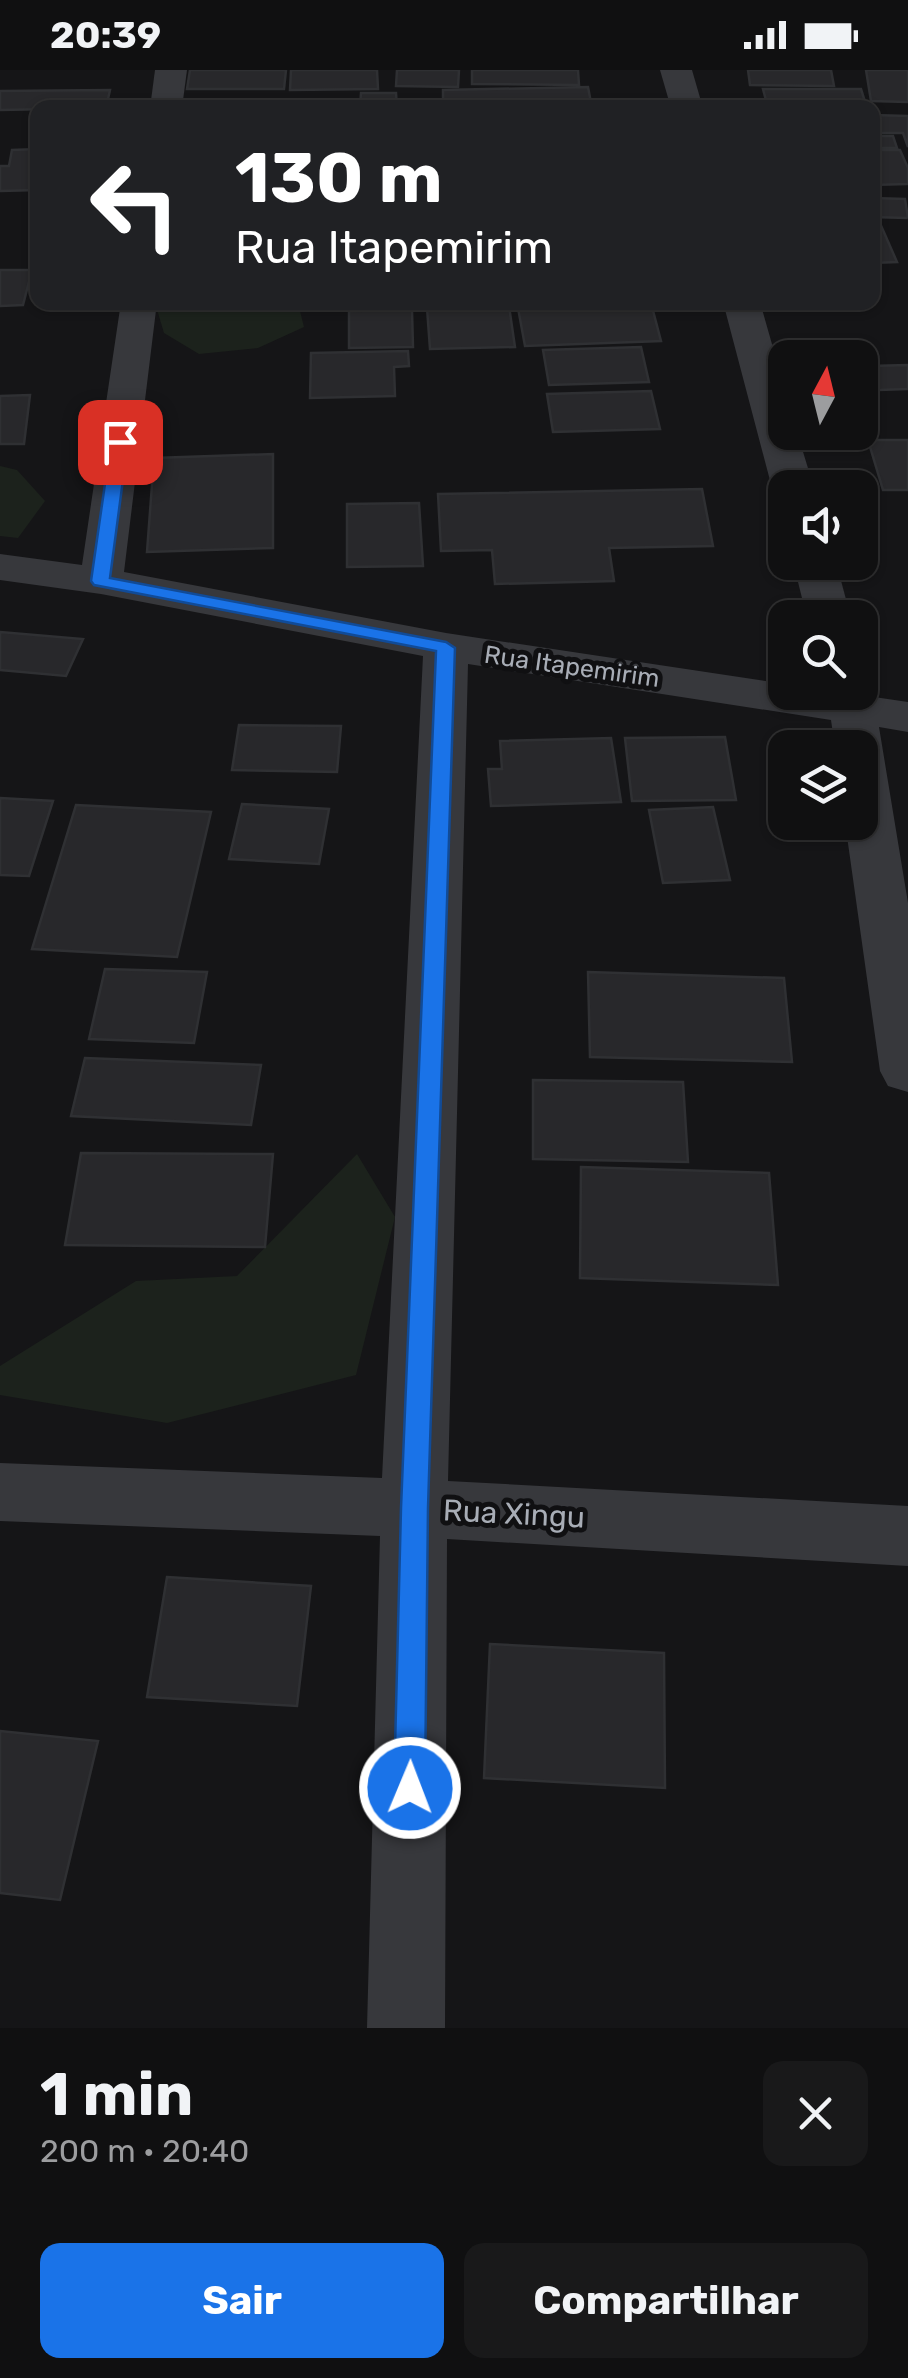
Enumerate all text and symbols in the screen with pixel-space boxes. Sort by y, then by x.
text: 20:39 [50,12,161,58]
text: 130 m [235,137,443,220]
icon: left [70,140,200,270]
text: Rua Itapemirim [235,221,553,274]
north arrow [768,340,878,450]
map controls [768,340,878,840]
pin [78,400,163,485]
icon: arrive [93,415,148,470]
button: sound [768,470,878,580]
button: search [768,600,878,710]
street label: Rua Itapemirim [482,640,661,693]
button: layers [768,730,878,840]
street label: Rua Xingu [442,1492,586,1536]
position arrow [358,1736,462,1840]
text: 1 min [40,2059,193,2130]
button: close [763,2061,868,2166]
text: 200 m · 20:40 [40,2132,249,2170]
button: Sair [40,2243,444,2358]
button: Compartilhar [464,2243,868,2358]

